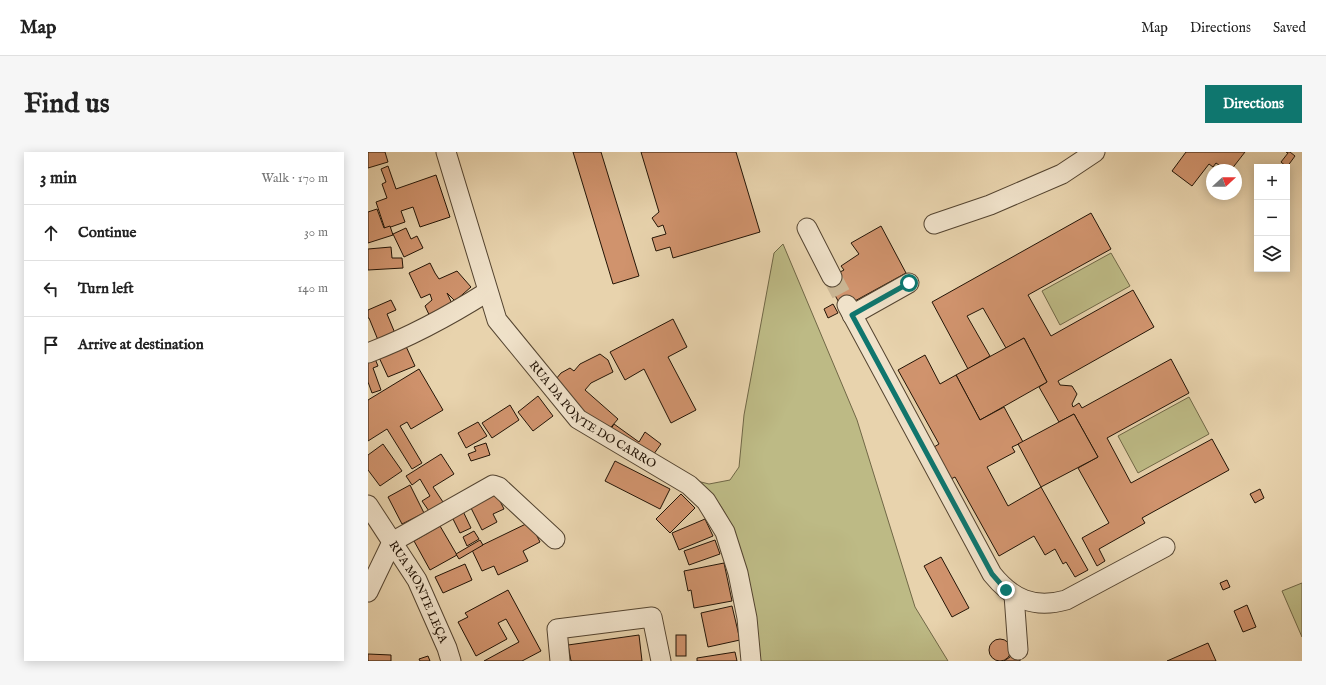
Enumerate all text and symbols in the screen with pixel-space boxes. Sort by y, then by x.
text: Map [20,16,56,40]
text: Map [1141,19,1168,37]
text: Directions [1190,19,1251,37]
text: Saved [1273,19,1306,37]
button: Directions [1205,85,1302,123]
text: Find us [24,87,110,122]
north arrow [1206,164,1242,200]
map controls [1254,164,1290,272]
button: + [1254,164,1290,200]
text: 3 min [40,168,77,189]
text: Walk · 170 m [262,170,328,187]
button: − [1254,200,1290,236]
icon: ahead [40,222,62,244]
text: Continue [78,223,136,242]
text: 30 m [304,224,328,241]
button: layers [1254,236,1290,272]
route start [900,274,918,292]
icon: left [40,278,62,300]
text: Turn left [78,279,134,298]
text: 140 m [298,280,328,297]
icon: arrive [40,334,62,356]
text: Arrive at destination [78,335,204,354]
street label: RUA DA PONTE DO CARRO [526,358,659,472]
street label: RUA MONTE LEÇA [385,538,451,646]
route end [997,581,1015,599]

